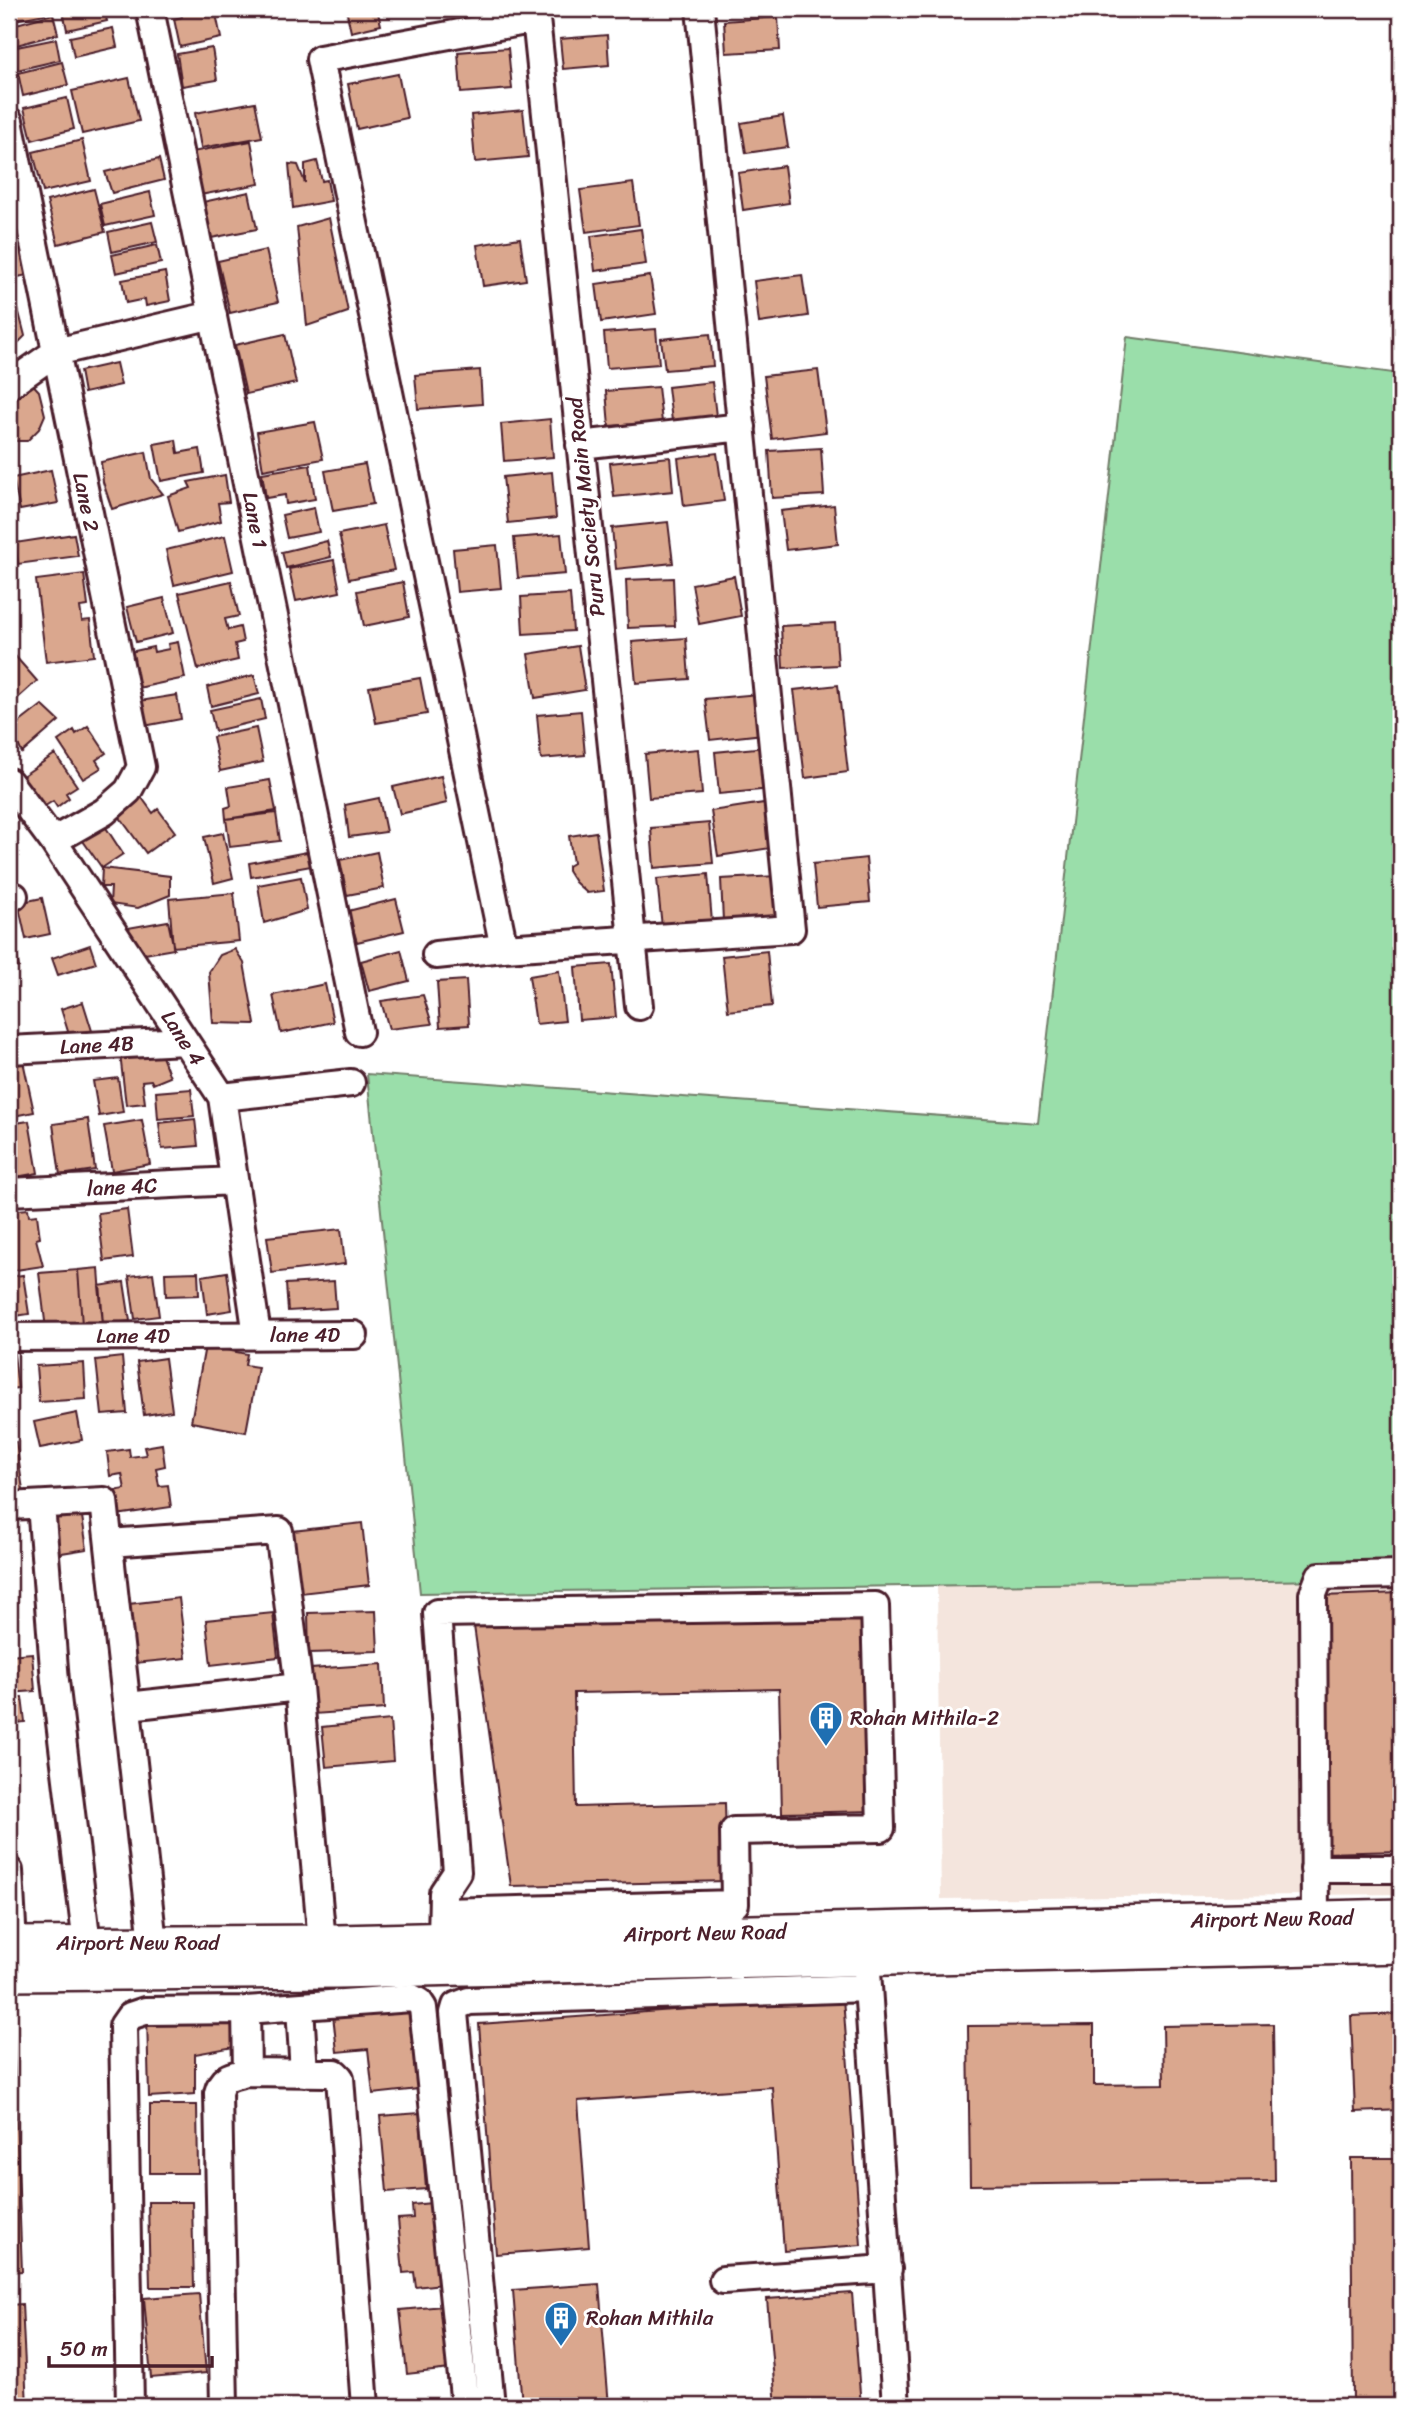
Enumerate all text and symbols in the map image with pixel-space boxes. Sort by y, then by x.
street label: Puru Society Main Road [555,394,616,618]
street label: Lane 2 [61,469,111,535]
street label: Lane 1 [231,488,279,552]
street label: Lane 4 [150,1002,216,1074]
street label: Lane 4B [59,1024,135,1066]
street label: lane 4C [86,1166,158,1208]
street label: lane 4D [270,1316,340,1354]
street label: Lane 4D [96,1317,170,1355]
building icon: Rohan Mithila-2 [807,1699,845,1748]
place label: Rohan Mithila-2 [850,1699,999,1737]
street label: Airport New Road [1189,1899,1356,1939]
street label: Airport New Road [622,1913,789,1953]
street label: Airport New Road [56,1924,221,1962]
building icon: Rohan Mithila [542,2299,580,2348]
place label: Rohan Mithila [586,2299,714,2337]
scale bar [49,2324,212,2368]
text: 50 m [60,2330,108,2368]

